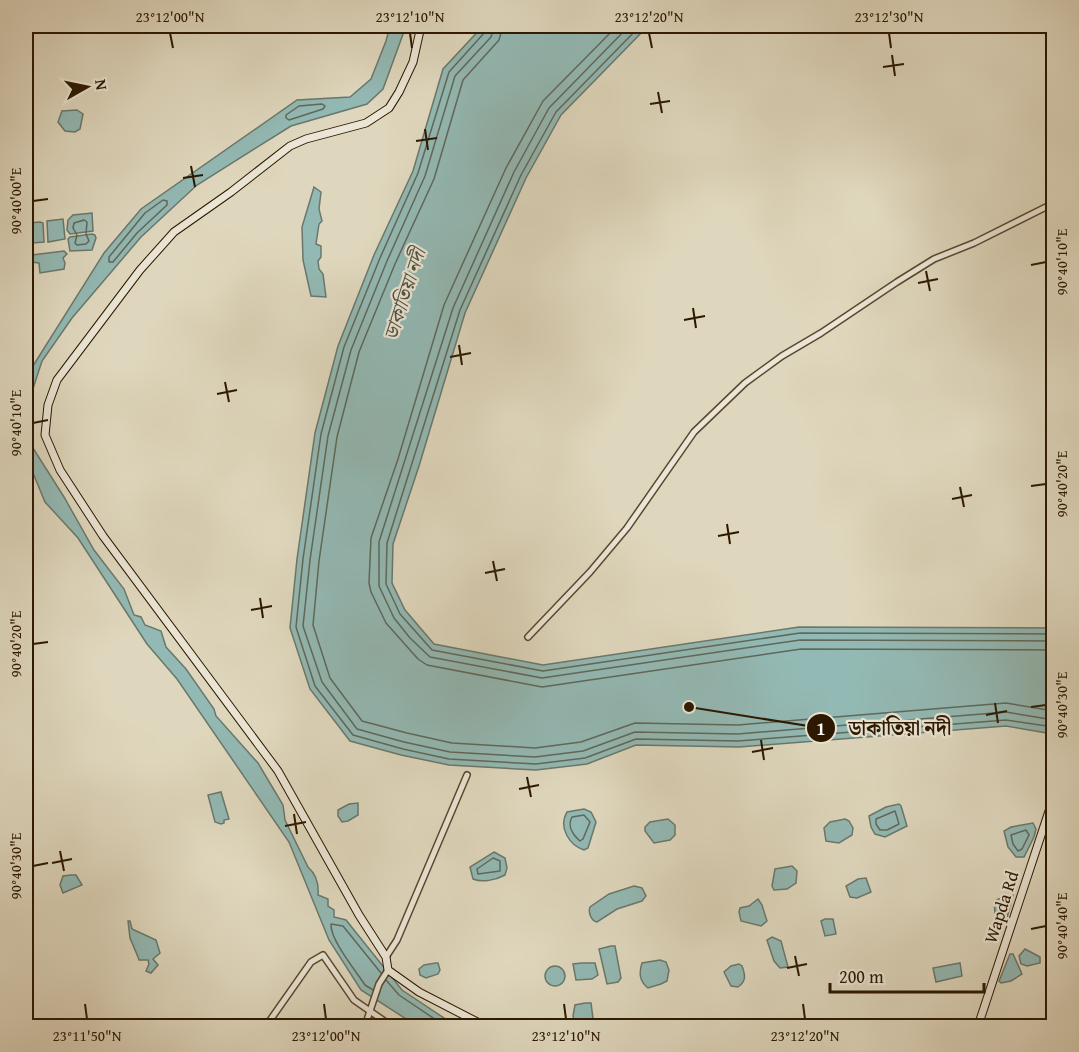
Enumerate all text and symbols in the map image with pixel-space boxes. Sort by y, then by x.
text: 23°12'00"N [136,6,205,27]
text: 23°12'10"N [376,6,445,27]
text: 23°12'20"N [615,6,684,27]
text: 23°12'30"N [855,6,924,27]
north arrow [57,57,117,117]
text: N [89,77,115,92]
text: 90°40'00"E [5,167,26,234]
text: 90°40'10"E [1051,228,1072,295]
water label: ডাকাতিয়া নদী [376,242,433,344]
text: 90°40'10"E [5,389,26,456]
text: 90°40'20"E [1051,450,1072,517]
text: 90°40'20"E [5,610,26,677]
text: 90°40'30"E [1051,671,1072,738]
callout: ডাকাতিয়া নদী [806,709,963,747]
text: ডাকাতিয়া নদী [848,713,951,742]
text: 1 [816,715,826,742]
text: 90°40'30"E [5,832,26,899]
street label: Wapda Rd [977,867,1026,947]
text: 90°40'40"E [1051,892,1072,959]
scale bar [830,956,984,994]
text: 200 m [839,963,884,990]
text: 23°11'50"N [53,1025,122,1046]
text: 23°12'00"N [292,1025,361,1046]
text: 23°12'10"N [532,1025,601,1046]
text: 23°12'20"N [771,1025,840,1046]

